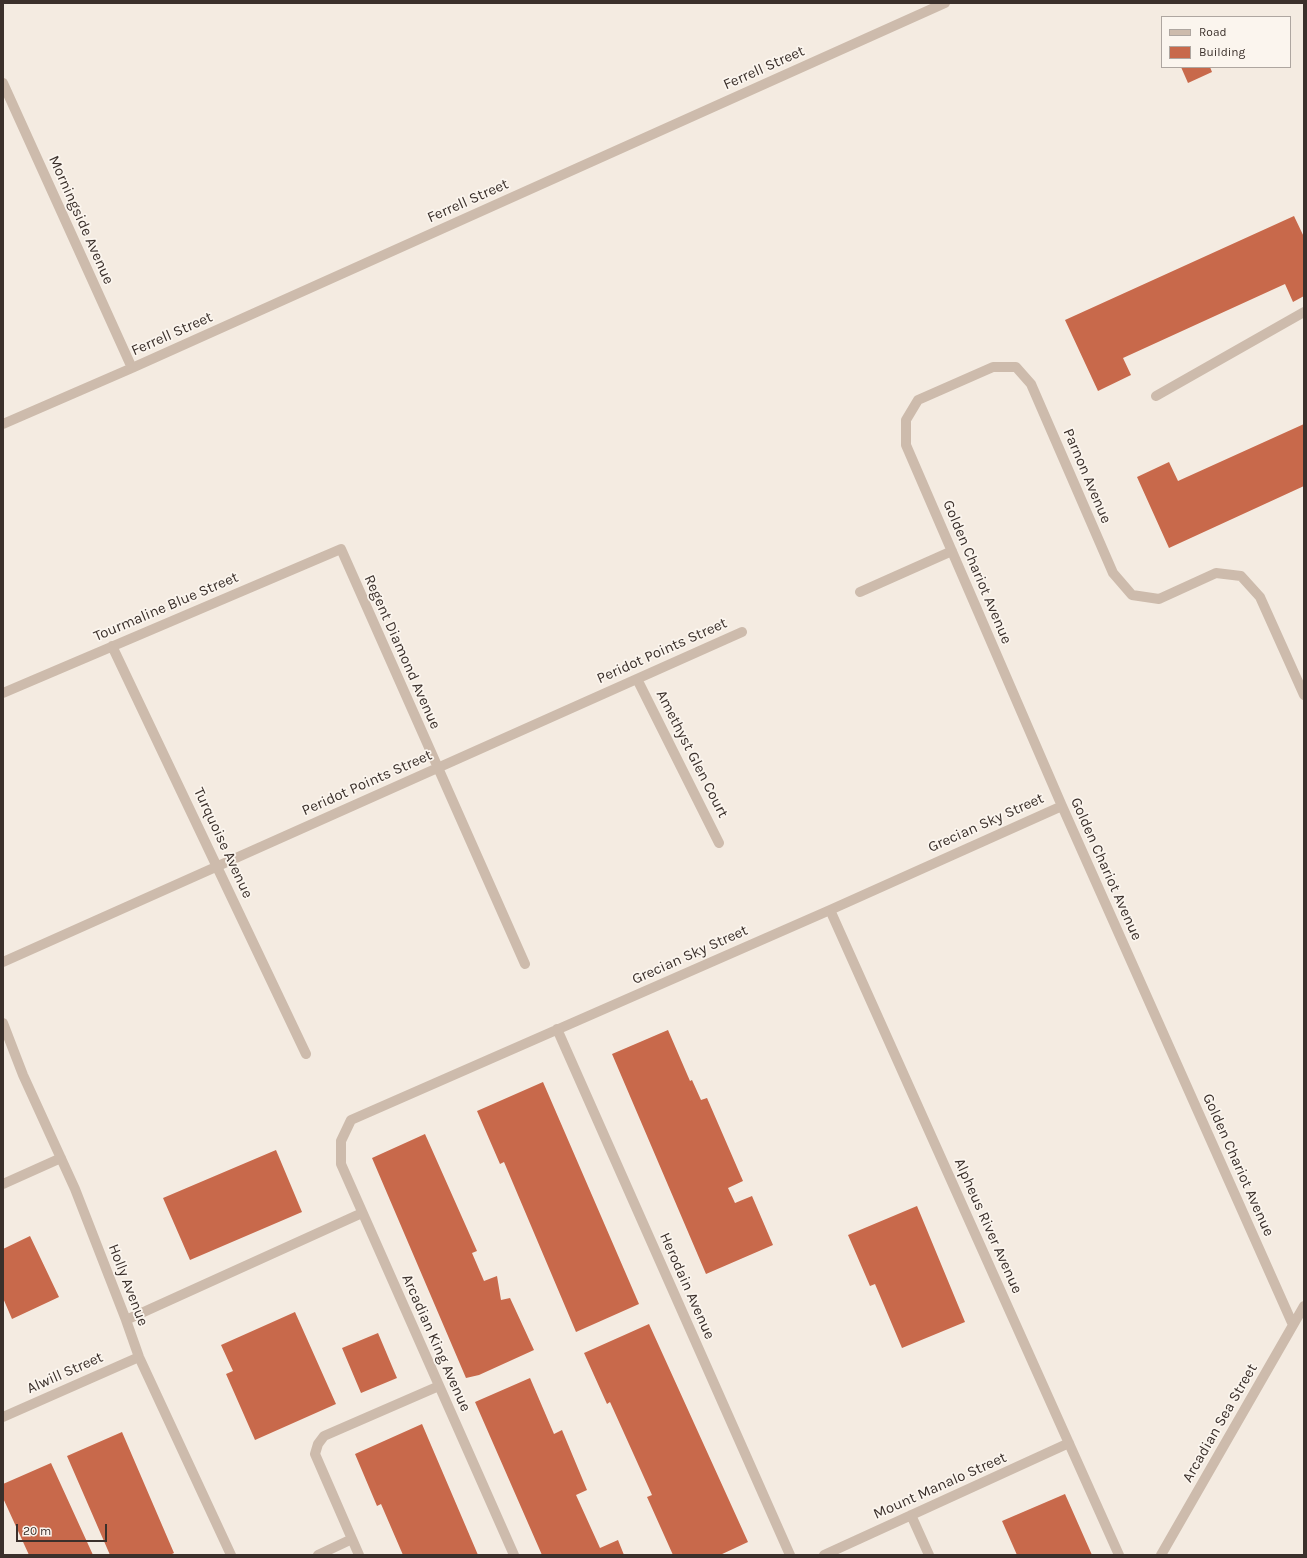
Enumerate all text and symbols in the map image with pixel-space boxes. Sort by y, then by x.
legend [1161,16,1291,68]
text: Road [1199,25,1227,39]
street label: Ferrell Street [721,42,807,94]
text: Building [1199,45,1245,59]
street label: Morningside Avenue [44,153,118,287]
street label: Ferrell Street [425,175,511,227]
street label: Ferrell Street [129,308,215,360]
street label: Parnon Avenue [1059,426,1115,526]
street label: Golden Chariot Avenue [939,497,1015,647]
street label: Tourmaline Blue Street [91,568,241,646]
street label: Regent Diamond Avenue [360,572,444,732]
street label: Peridot Points Street [594,614,730,688]
street label: Amethyst Glen Court [652,687,732,821]
street label: Peridot Points Street [299,746,435,820]
street label: Turquoise Avenue [189,785,257,901]
street label: Grecian Sky Street [925,789,1047,857]
street label: Golden Chariot Avenue [1066,795,1146,943]
street label: Grecian Sky Street [629,921,751,989]
street label: Golden Chariot Avenue [1198,1091,1278,1239]
street label: Alpheus River Avenue [950,1156,1026,1296]
street label: Herodain Avenue [655,1230,719,1342]
street label: Holly Avenue [104,1241,152,1329]
street label: Arcadian King Avenue [398,1272,474,1414]
street label: Alwill Street [24,1348,106,1398]
street label: Arcadian Sea Street [1179,1360,1261,1486]
street label: Mount Manalo Street [871,1449,1009,1523]
scale bar [18,1516,109,1542]
text: 20 m [23,1524,51,1538]

